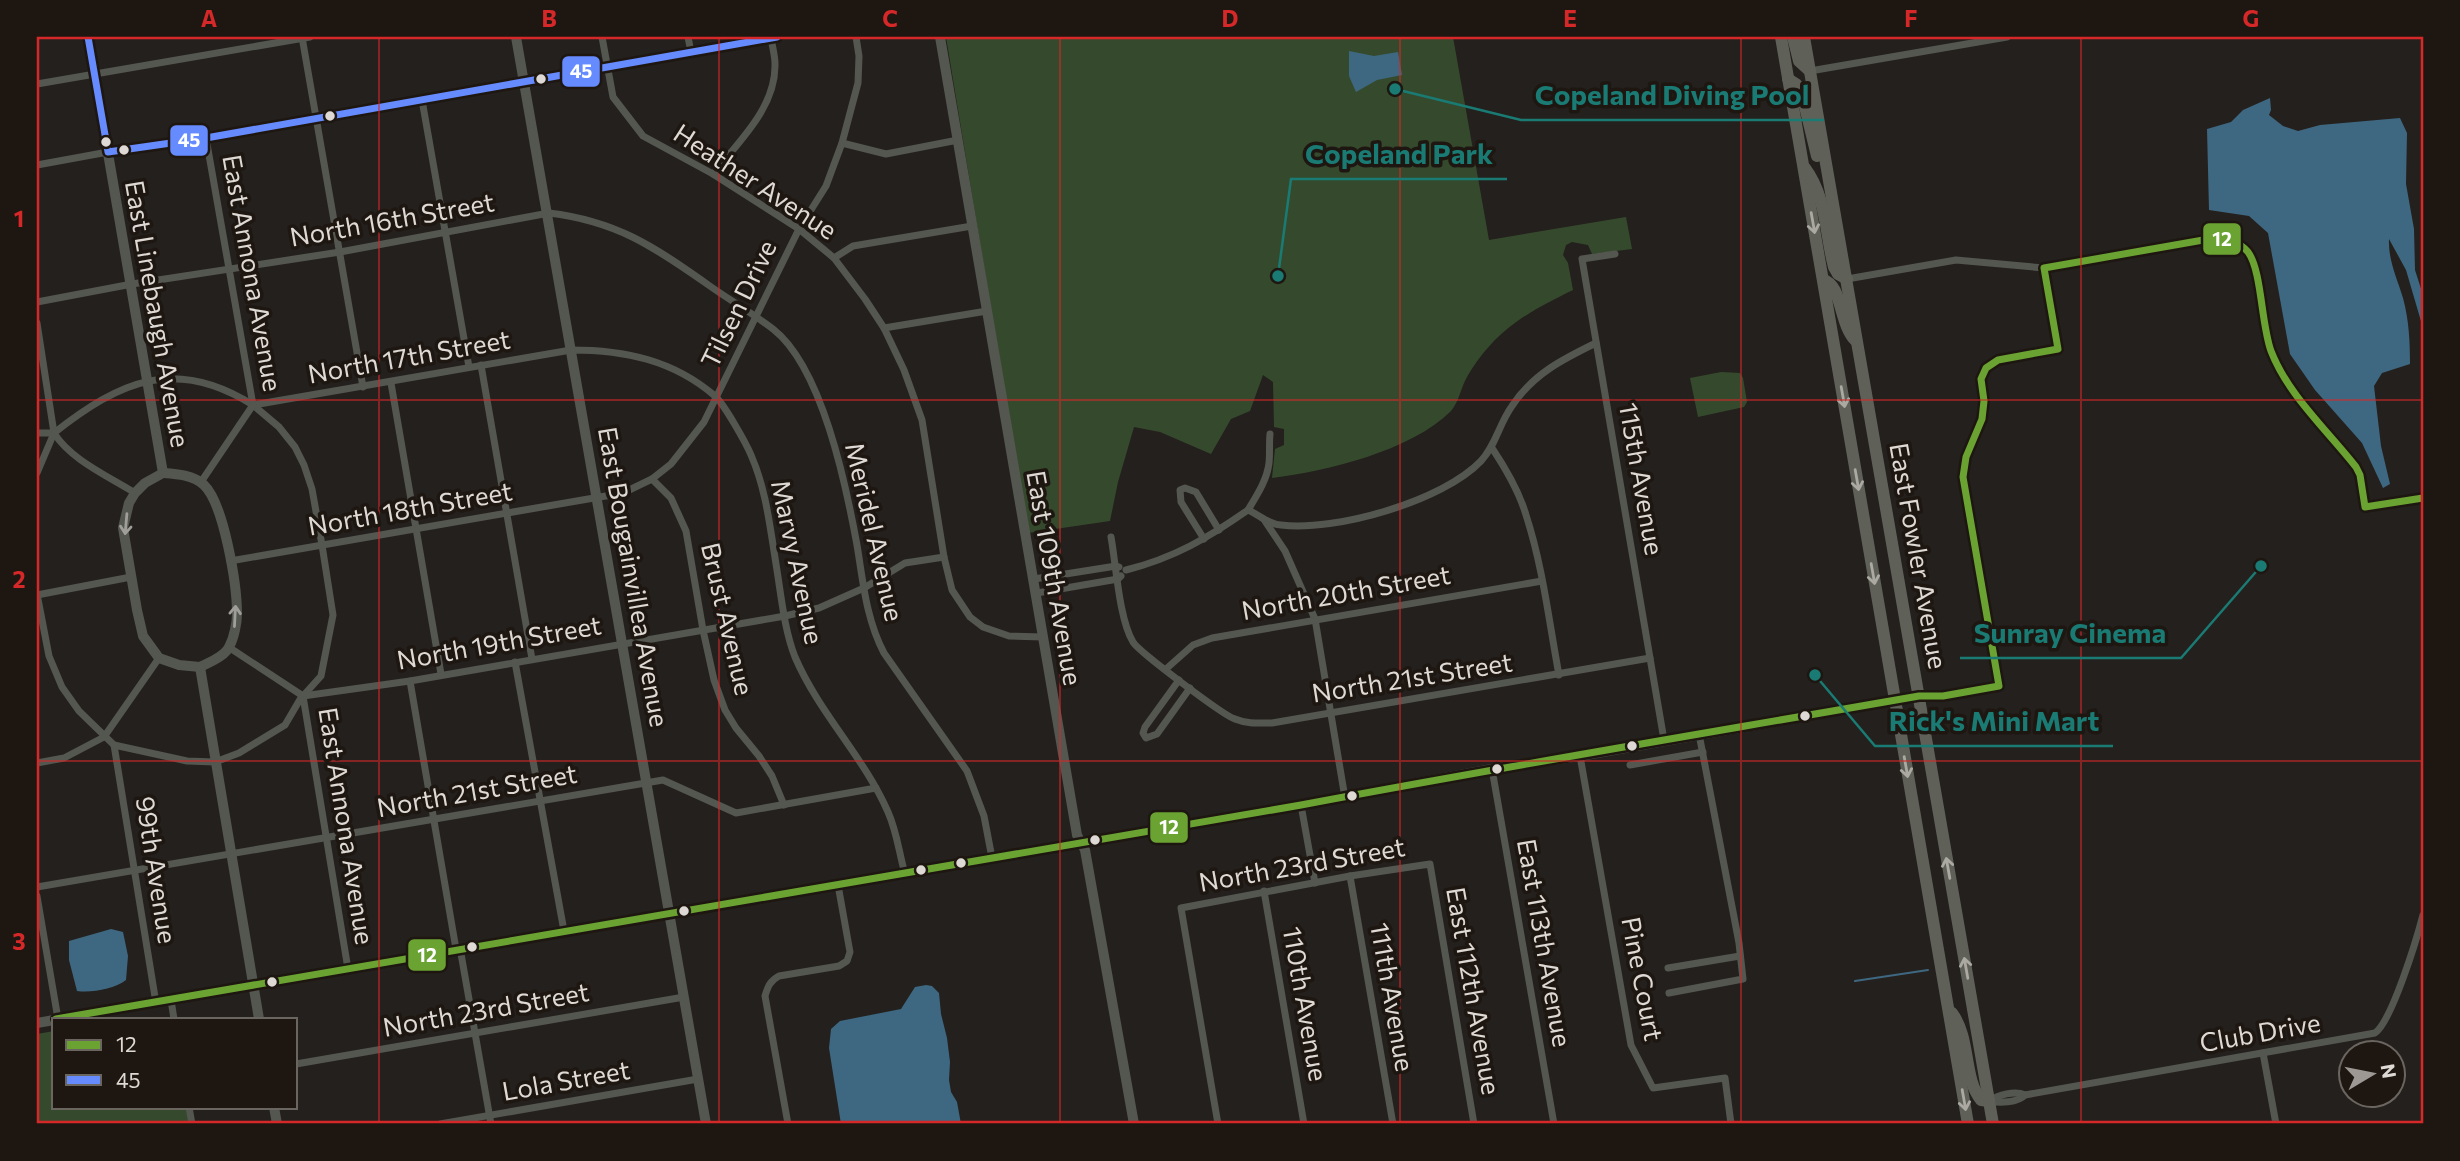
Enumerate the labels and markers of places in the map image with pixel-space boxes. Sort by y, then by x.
callout: Copeland Diving Pool [1521,71,1824,120]
unlabelled marker [534,72,548,86]
unlabelled marker [323,109,337,123]
callout: Copeland Park [1291,130,1507,179]
unlabelled marker [99,135,113,149]
unlabelled marker [117,143,131,157]
callout: Sunray Cinema [1960,609,2181,658]
callout: Rick's Mini Mart [1875,697,2113,746]
unlabelled marker [1798,709,1812,723]
unlabelled marker [1625,739,1639,753]
unlabelled marker [1490,762,1504,776]
unlabelled marker [1345,789,1359,803]
unlabelled marker [1088,833,1102,847]
unlabelled marker [954,856,968,870]
unlabelled marker [914,863,928,877]
unlabelled marker [677,904,691,918]
unlabelled marker [465,940,479,954]
unlabelled marker [265,975,279,989]

